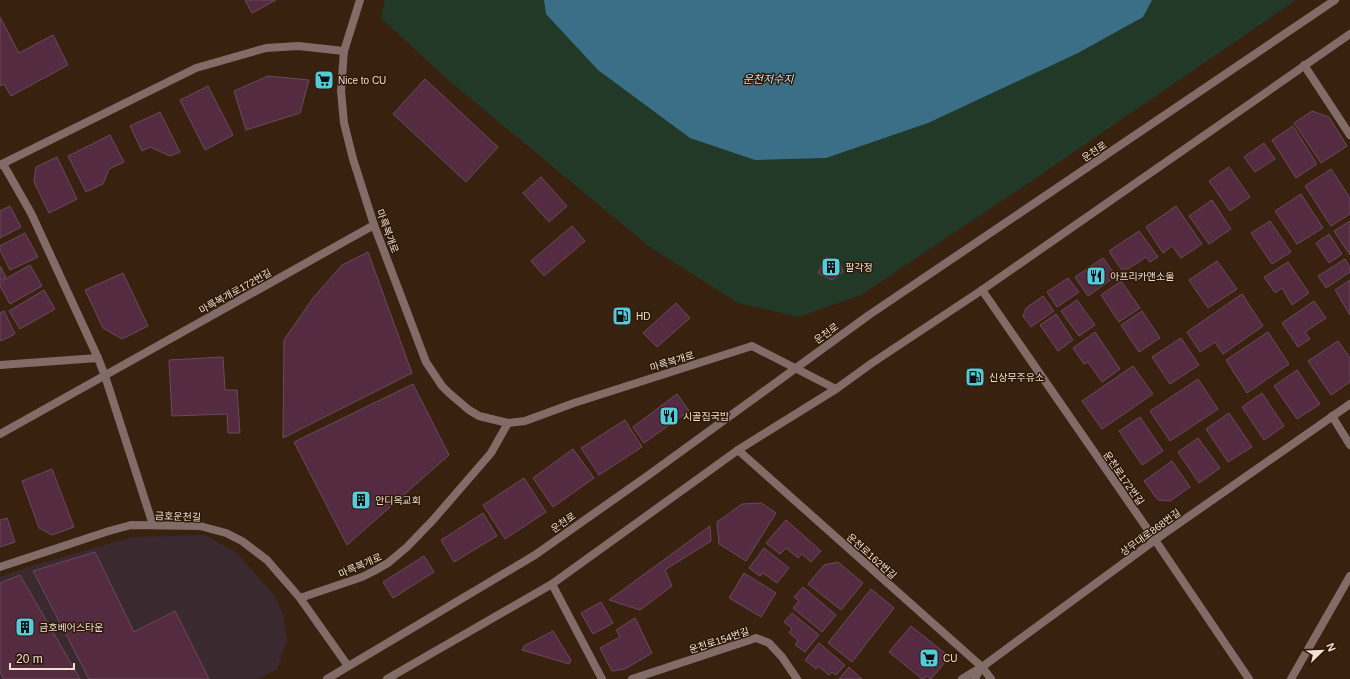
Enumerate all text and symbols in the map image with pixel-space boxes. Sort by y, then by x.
supermarket icon: Nice to CU [313,69,335,91]
water label: 운천저수지 [743,73,794,85]
place label: Nice to CU [338,75,386,86]
street label: 운천로 [1080,139,1109,164]
street label: 마륵복개로 [374,208,401,255]
building icon: 팔각정 [820,256,842,278]
place label: 팔각정 [845,262,873,273]
restaurant icon: 아프리카앤소울 [1085,265,1107,287]
street label: 마륵복개로172번길 [197,267,273,316]
place label: 아프리카앤소울 [1110,271,1174,282]
fuel station icon: HD [611,305,633,327]
place label: HD [636,311,650,322]
street label: 운천로 [812,321,841,346]
street label: 마륵복개로 [649,349,696,373]
fuel station icon: 신상무주유소 [964,366,986,388]
place label: 신상무주유소 [989,372,1044,383]
restaurant icon: 시골집국밥 [658,405,680,427]
place label: 시골집국밥 [683,411,730,422]
street label: 운천로172번길 [1101,449,1146,507]
building icon: 안디옥교회 [350,489,372,511]
place label: 안디옥교회 [375,495,421,506]
street label: 상무대로868번길 [1118,507,1183,558]
street label: 금호운천길 [155,510,201,523]
street label: 운천로 [549,510,578,535]
street label: 운천로162번길 [845,531,899,581]
street label: 마륵복개로 [337,551,383,580]
building icon: 금호베어스타운 [14,616,36,638]
place label: 금호베어스타운 [39,622,103,633]
street label: 운천로154번길 [688,626,751,655]
north arrow [1302,631,1342,671]
text: N [1324,641,1338,653]
scale bar [10,645,74,671]
supermarket icon: CU [918,647,940,669]
text: 20 m [16,652,43,666]
place label: CU [943,653,957,664]

